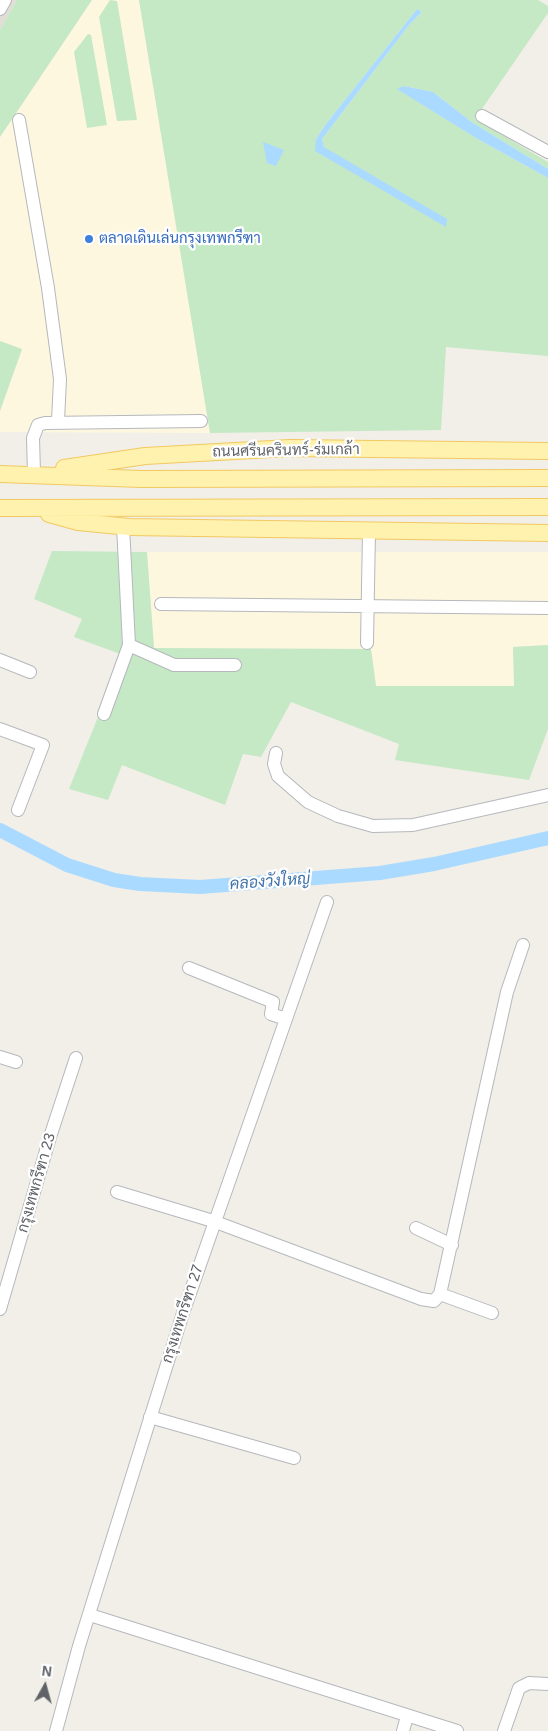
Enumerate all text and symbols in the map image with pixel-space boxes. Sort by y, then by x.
place label: ตลาดเดินเล่นกรุงเทพกรีฑา [99,230,261,248]
marker: ตลาดเดินเล่นกรุงเทพกรีฑา [83,233,95,245]
street label: ถนนศรีนครินทร์-ร่มเกล้า [212,441,360,461]
water label: คลองวังใหญ่ [229,870,311,894]
street label: กรุงเทพกรีฑา 23 [14,1131,60,1235]
street label: กรุงเทพกรีฑา 27 [159,1262,207,1366]
north arrow [20,1661,70,1711]
text: N [41,1663,53,1680]

